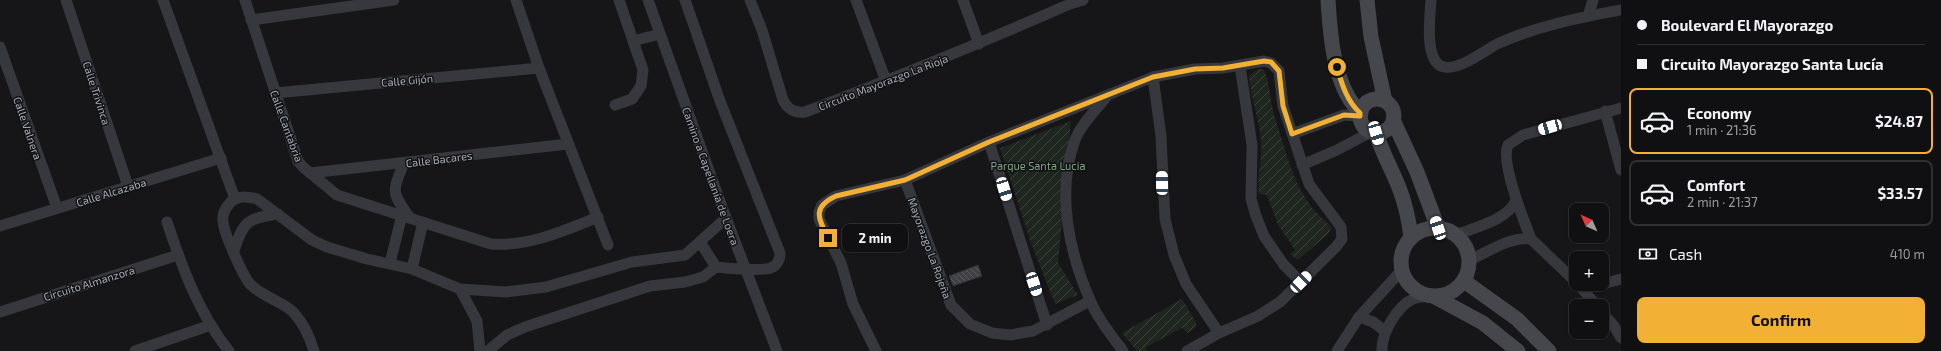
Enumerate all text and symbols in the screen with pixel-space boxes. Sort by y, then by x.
text: Boulevard El Mayorazgo [1661,16,1833,34]
street label: Circuito Mayorazgo La Rioja [816,51,950,114]
text: Circuito Mayorazgo Santa Lucía [1661,55,1884,73]
route start [1328,58,1346,76]
street label: Calle Trivinca [81,60,113,126]
street label: Calle Gijón [380,71,434,90]
street label: Calle Cantabria [268,88,306,164]
street label: Calle Valnera [11,95,45,161]
icon: car [1639,103,1675,139]
text: Economy [1687,104,1752,122]
street label: Camino a Capellanía de Loera [680,105,742,247]
text: $24.87 [1875,112,1923,130]
car [1537,118,1563,136]
car [1367,120,1385,146]
text: 1 min · 21:36 [1687,122,1756,138]
street label: Calle Bacares [405,148,474,170]
park label: Parque Santa Lucia [990,159,1086,172]
car [1156,171,1168,195]
street label: Calle Alcazaba [74,175,148,209]
icon: car [1639,175,1675,211]
car [995,176,1013,202]
text: Comfort [1687,176,1745,194]
text: $33.57 [1877,184,1923,202]
text: 2 min · 21:37 [1687,194,1758,210]
street label: Mayorazgo La Rojeña [905,196,954,301]
north arrow [1569,203,1609,243]
map controls [1569,203,1609,339]
car [1429,215,1447,241]
callout: 2 min [842,224,908,252]
route end [819,229,837,247]
text: 2 min [858,230,892,246]
icon: cash [1637,243,1659,265]
text: Cash [1669,245,1702,263]
text: 410 m [1890,246,1925,262]
button: + [1569,251,1609,291]
street label: Circuito Almanzora [42,263,136,303]
car [1288,269,1314,295]
car [1025,271,1043,297]
button: Confirm [1637,297,1925,343]
button: − [1569,299,1609,339]

